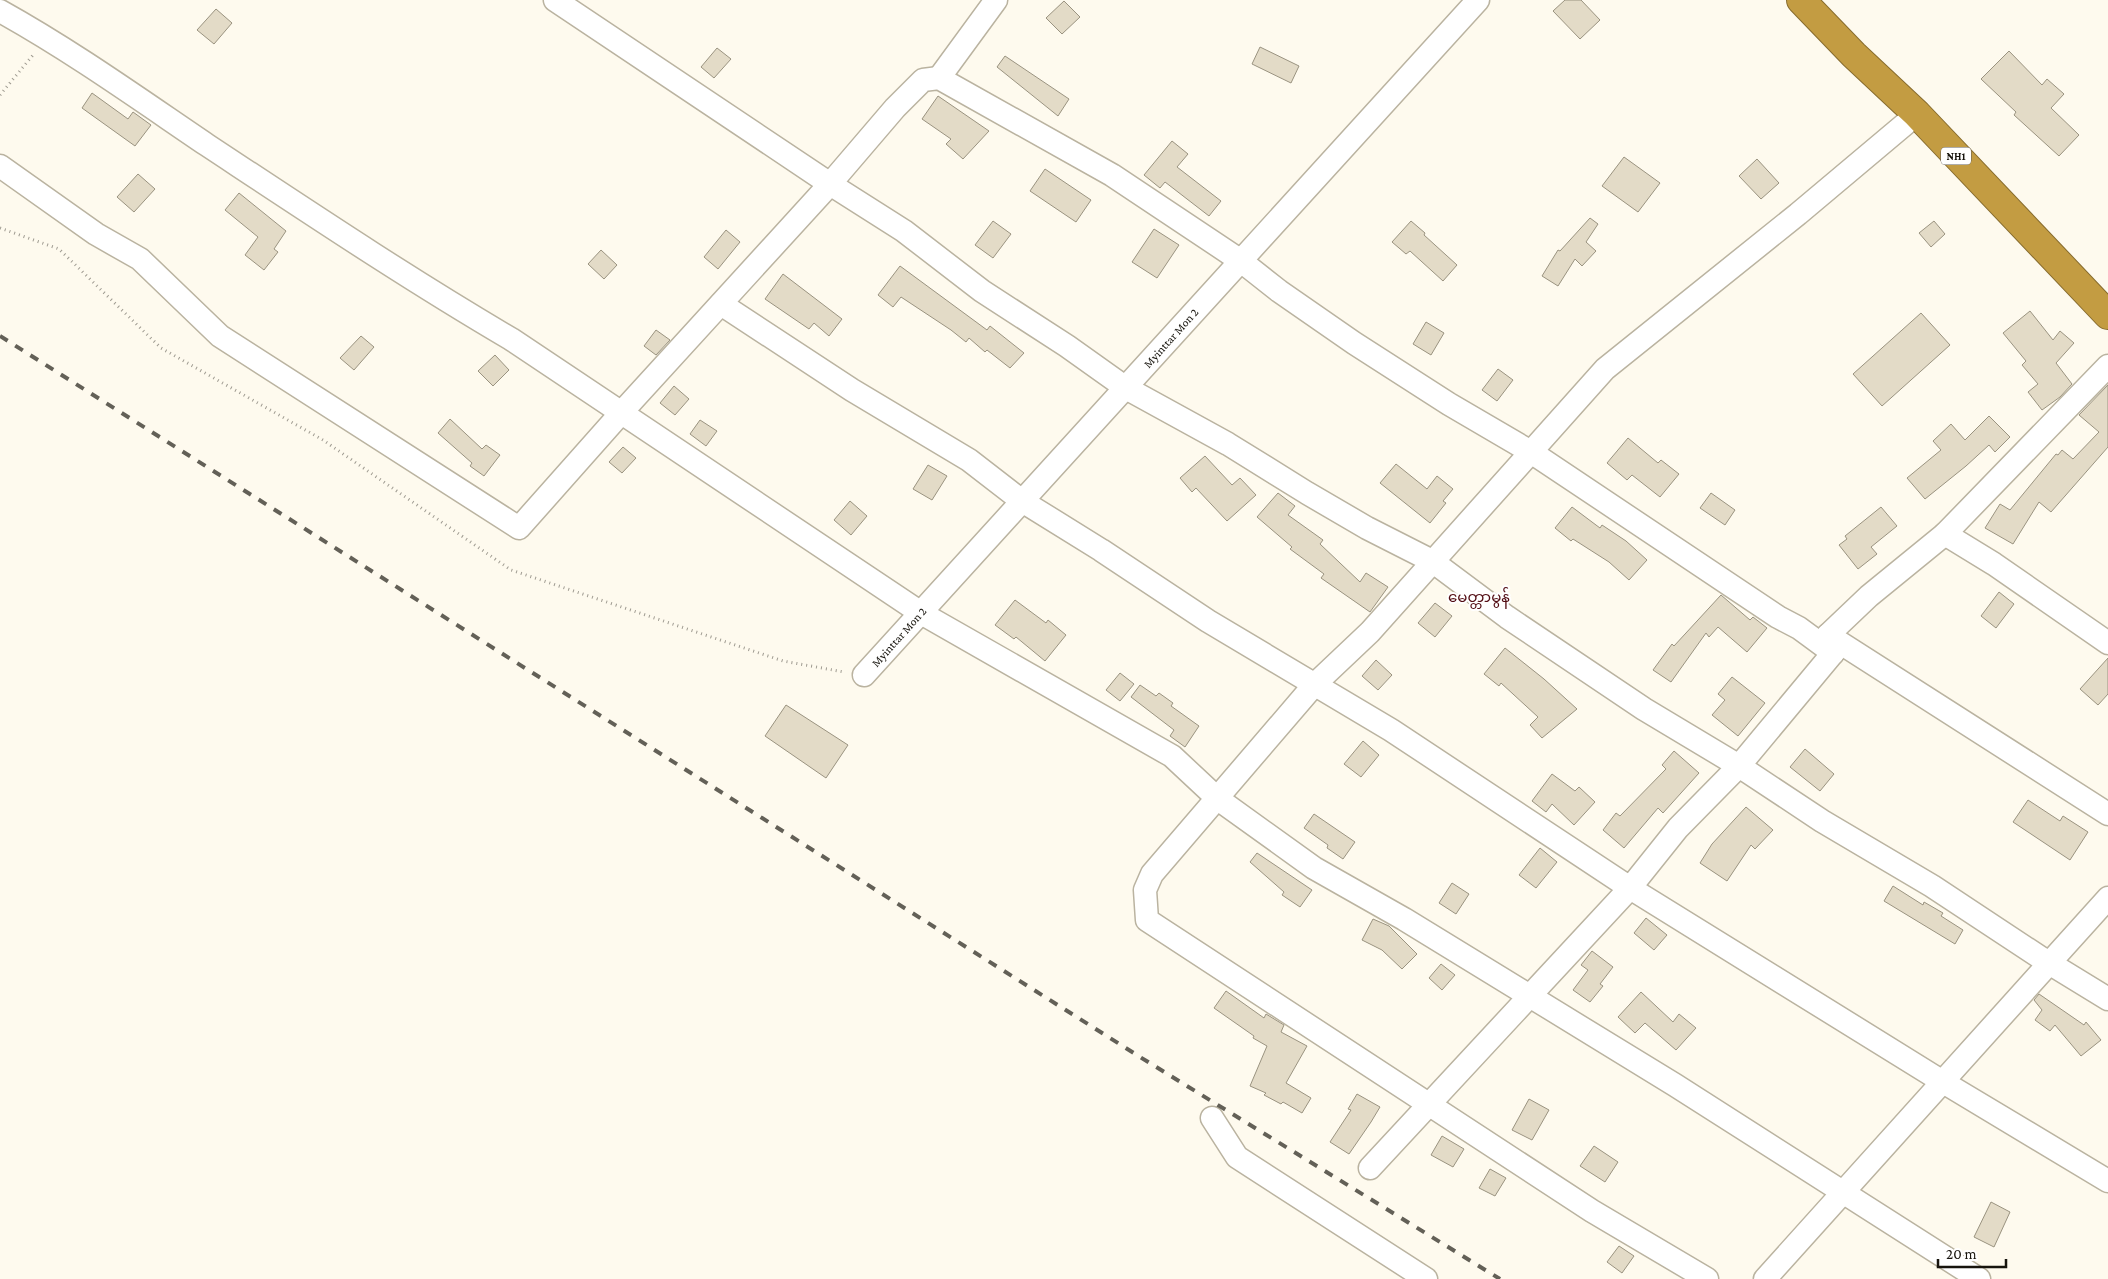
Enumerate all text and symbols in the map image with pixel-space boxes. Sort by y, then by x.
road number: NH1 [1941,148,1971,164]
street label: Myinttar Mon 2 [1141,305,1202,371]
district label: မေတ္တာမွန် [1448,587,1510,609]
street label: Myinttar Mon 2 [869,604,930,670]
scale bar [1938,1236,2006,1268]
text: 20 m [1946,1246,1977,1262]

